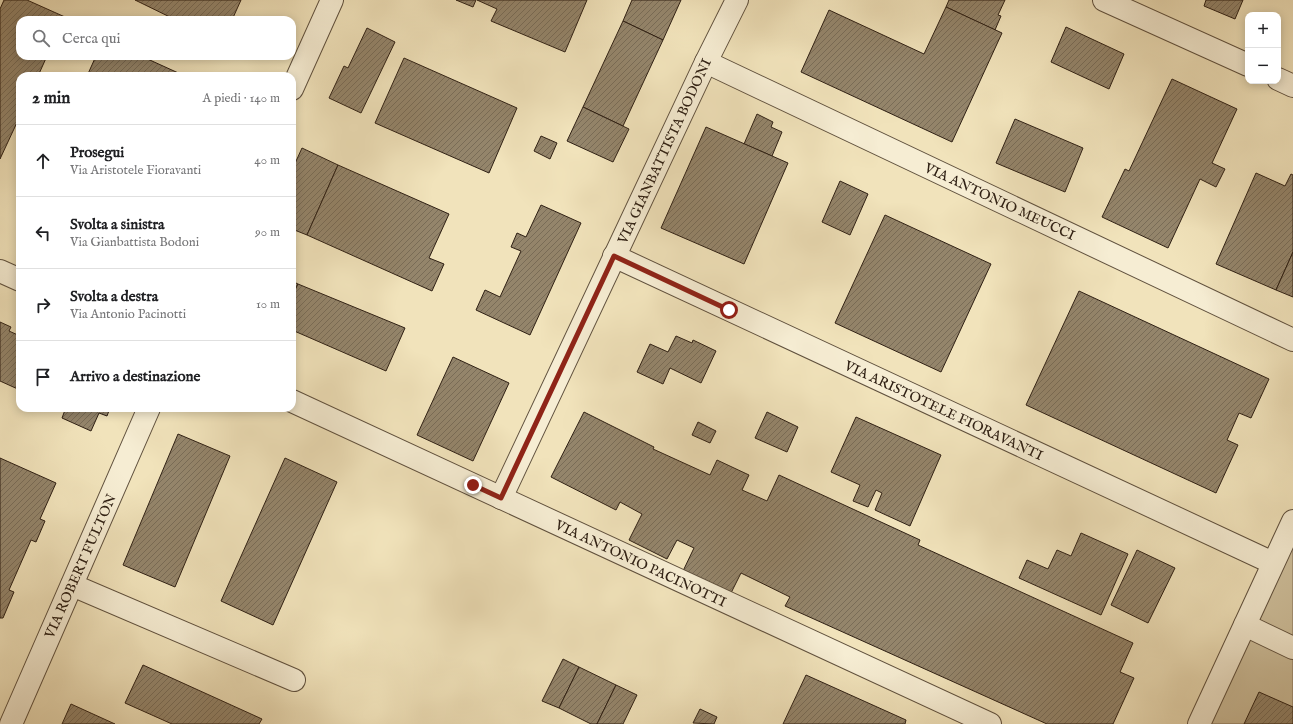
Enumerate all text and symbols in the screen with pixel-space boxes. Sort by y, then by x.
map controls [1245,12,1281,84]
button: + [1245,12,1281,48]
search box [16,16,296,60]
icon: search [30,27,52,49]
text: Cerca qui [62,29,121,48]
button: − [1245,48,1281,84]
street label: VIA GIANBATTISTA BODONI [614,56,716,248]
text: 2 min [32,88,70,109]
text: A piedi · 140 m [203,90,280,107]
text: Prosegui [70,143,124,162]
icon: ahead [32,150,54,172]
text: 40 m [254,152,280,169]
street label: VIA ANTONIO MEUCCI [921,159,1078,245]
text: Via Aristotele Fioravanti [70,162,201,179]
text: Svolta a sinistra [70,215,165,234]
icon: left [32,222,54,244]
text: 90 m [255,224,280,241]
text: Via Gianbattista Bodoni [70,234,199,251]
text: Svolta a destra [70,287,158,306]
icon: right [32,294,54,316]
text: 10 m [256,296,280,313]
route start [720,301,738,319]
text: Via Antonio Pacinotti [70,306,186,323]
street label: VIA ARISTOTELE FIORAVANTI [840,356,1046,465]
icon: arrive [32,366,54,388]
text: Arrivo a destinazione [70,367,200,386]
route end [464,476,482,494]
street label: VIA ROBERT FULTON [41,492,121,642]
street label: VIA ANTONIO PACINOTTI [551,516,729,612]

